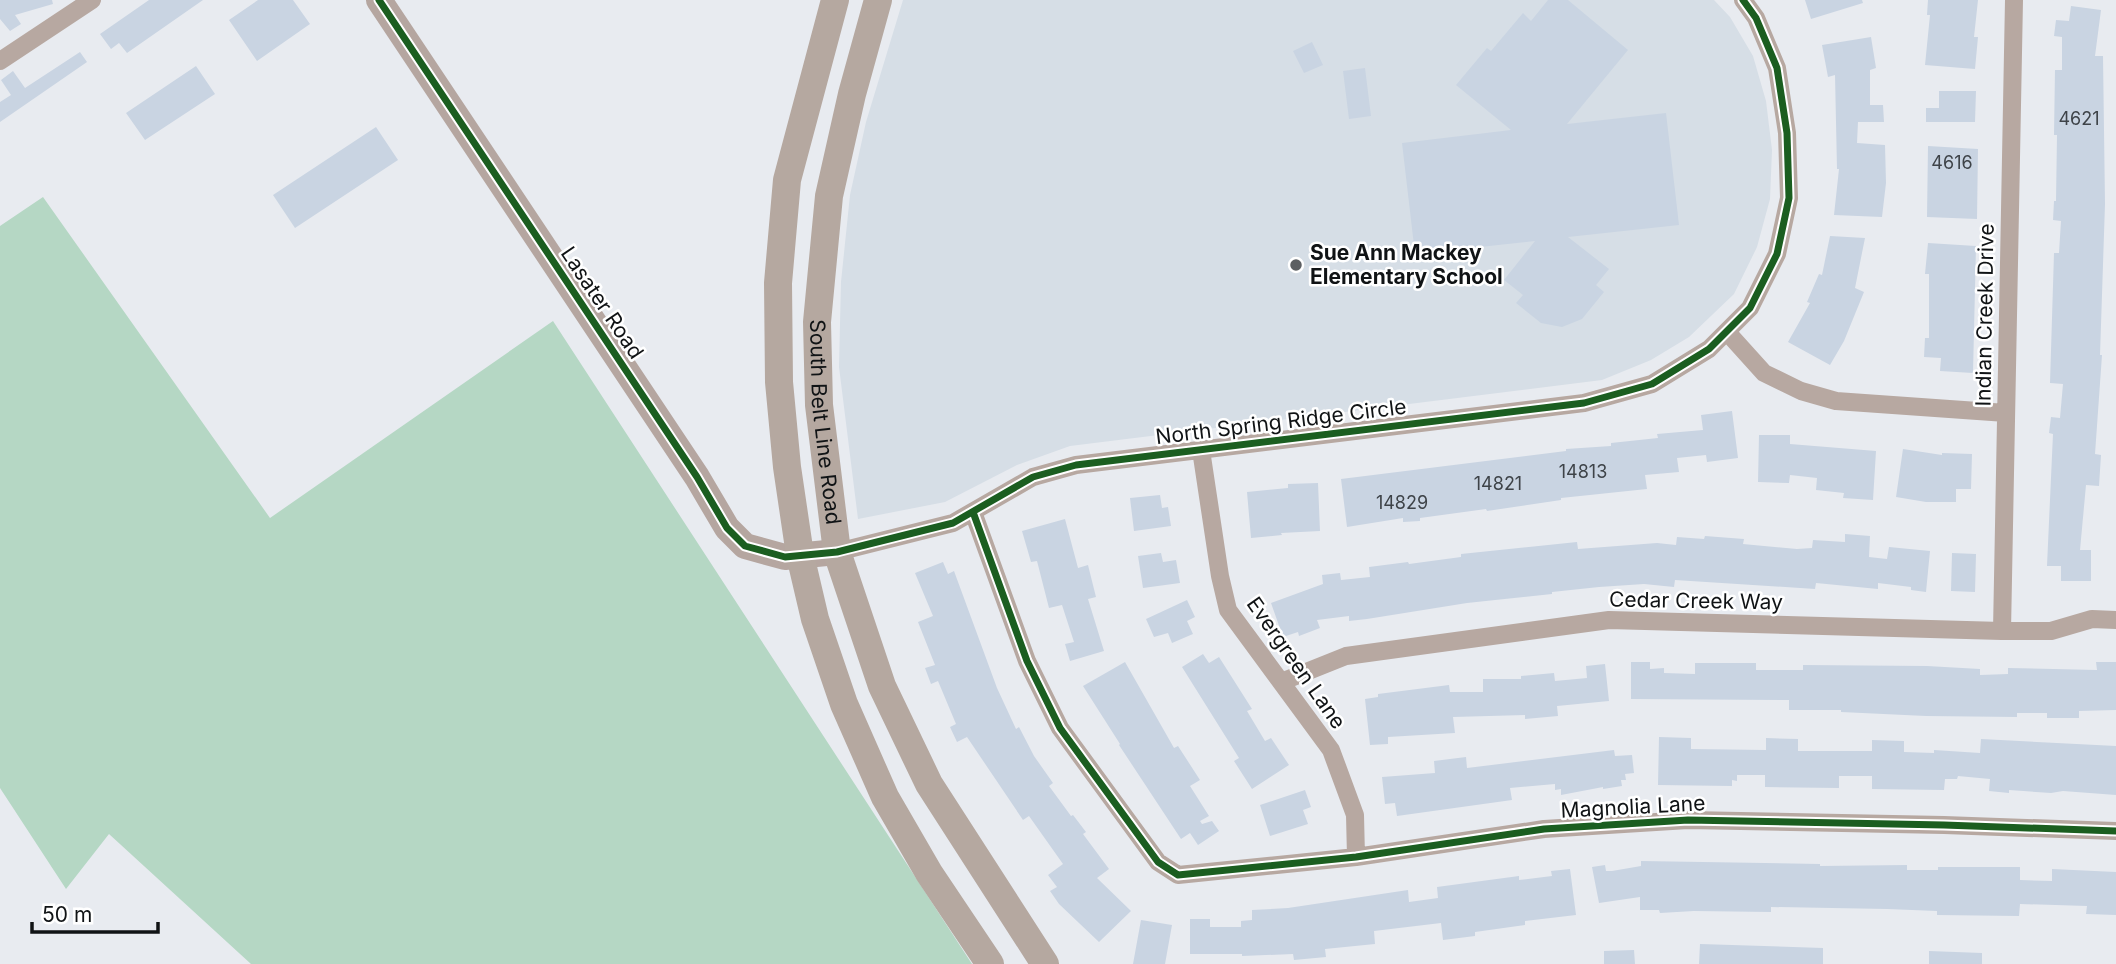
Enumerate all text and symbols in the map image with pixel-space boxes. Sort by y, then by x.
house number: 4621 [2058,108,2100,129]
house number: 4616 [1931,152,1973,173]
street label: Indian Creek Drive [1970,223,1999,407]
place label: Sue Ann Mackey Elementary School [1310,240,1503,289]
street label: Lasater Road [556,242,649,364]
marker: Sue Ann Mackey Elementary School [1288,257,1304,273]
street label: South Belt Line Road [805,319,847,526]
street label: North Spring Ridge Circle [1154,394,1408,449]
house number: 14813 [1559,461,1607,482]
house number: 14821 [1474,473,1522,494]
house number: 14829 [1376,492,1428,513]
street label: Cedar Creek Way [1609,586,1783,615]
street label: Evergreen Lane [1242,592,1351,734]
street label: Magnolia Lane [1560,790,1706,823]
scale bar [32,890,158,934]
text: 50 m [42,902,92,927]

